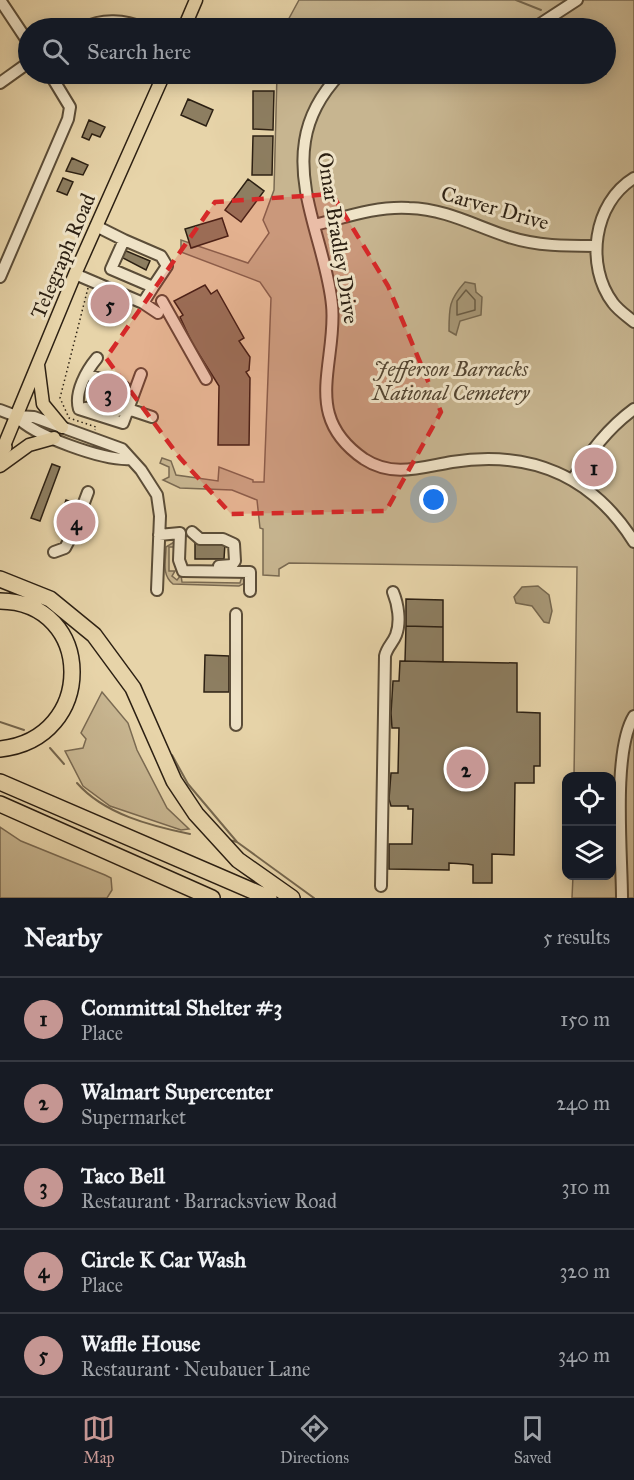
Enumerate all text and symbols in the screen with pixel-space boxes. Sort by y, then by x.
search box [18,18,616,84]
icon: search [39,35,72,68]
text: Search here [87,38,191,65]
street label: Omar Bradley Drive [312,150,364,326]
street label: Carver Drive [438,180,552,236]
street label: Telegraph Road [25,189,101,323]
pin: 5 [90,282,130,326]
park label: Jefferson Barracks National Cemetery [371,356,531,406]
pin: 3 [88,370,128,416]
pin: 1 [574,444,614,490]
your location [419,485,448,514]
pin: 4 [56,500,96,544]
pin: 2 [446,746,486,792]
map controls [562,772,616,880]
button: locate [562,772,616,826]
button: layers [562,826,616,880]
text: Nearby [24,921,102,953]
text: 5 results [543,925,610,949]
text: Committal Shelter #3 [81,994,282,1021]
text: 1 [40,1007,47,1031]
text: 150 m [560,1007,610,1031]
text: Place [81,1021,123,1045]
text: Walmart Supercenter [81,1078,273,1105]
text: 2 [39,1091,48,1115]
text: 240 m [556,1091,610,1115]
text: Supermarket [81,1105,186,1129]
text: Taco Bell [81,1162,165,1189]
text: 3 [40,1175,48,1199]
text: 310 m [561,1175,610,1199]
text: Restaurant · Barracksview Road [81,1189,337,1213]
text: Circle K Car Wash [81,1246,246,1273]
text: 4 [38,1259,49,1283]
text: 320 m [559,1259,610,1283]
text: Place [81,1273,123,1297]
text: Waffle House [81,1330,200,1357]
text: 5 [39,1343,48,1367]
text: 340 m [558,1343,610,1367]
text: Restaurant · Neubauer Lane [81,1357,310,1381]
tab: Map [82,1412,115,1467]
tab: Directions [280,1412,349,1467]
tab: Saved [514,1412,552,1467]

